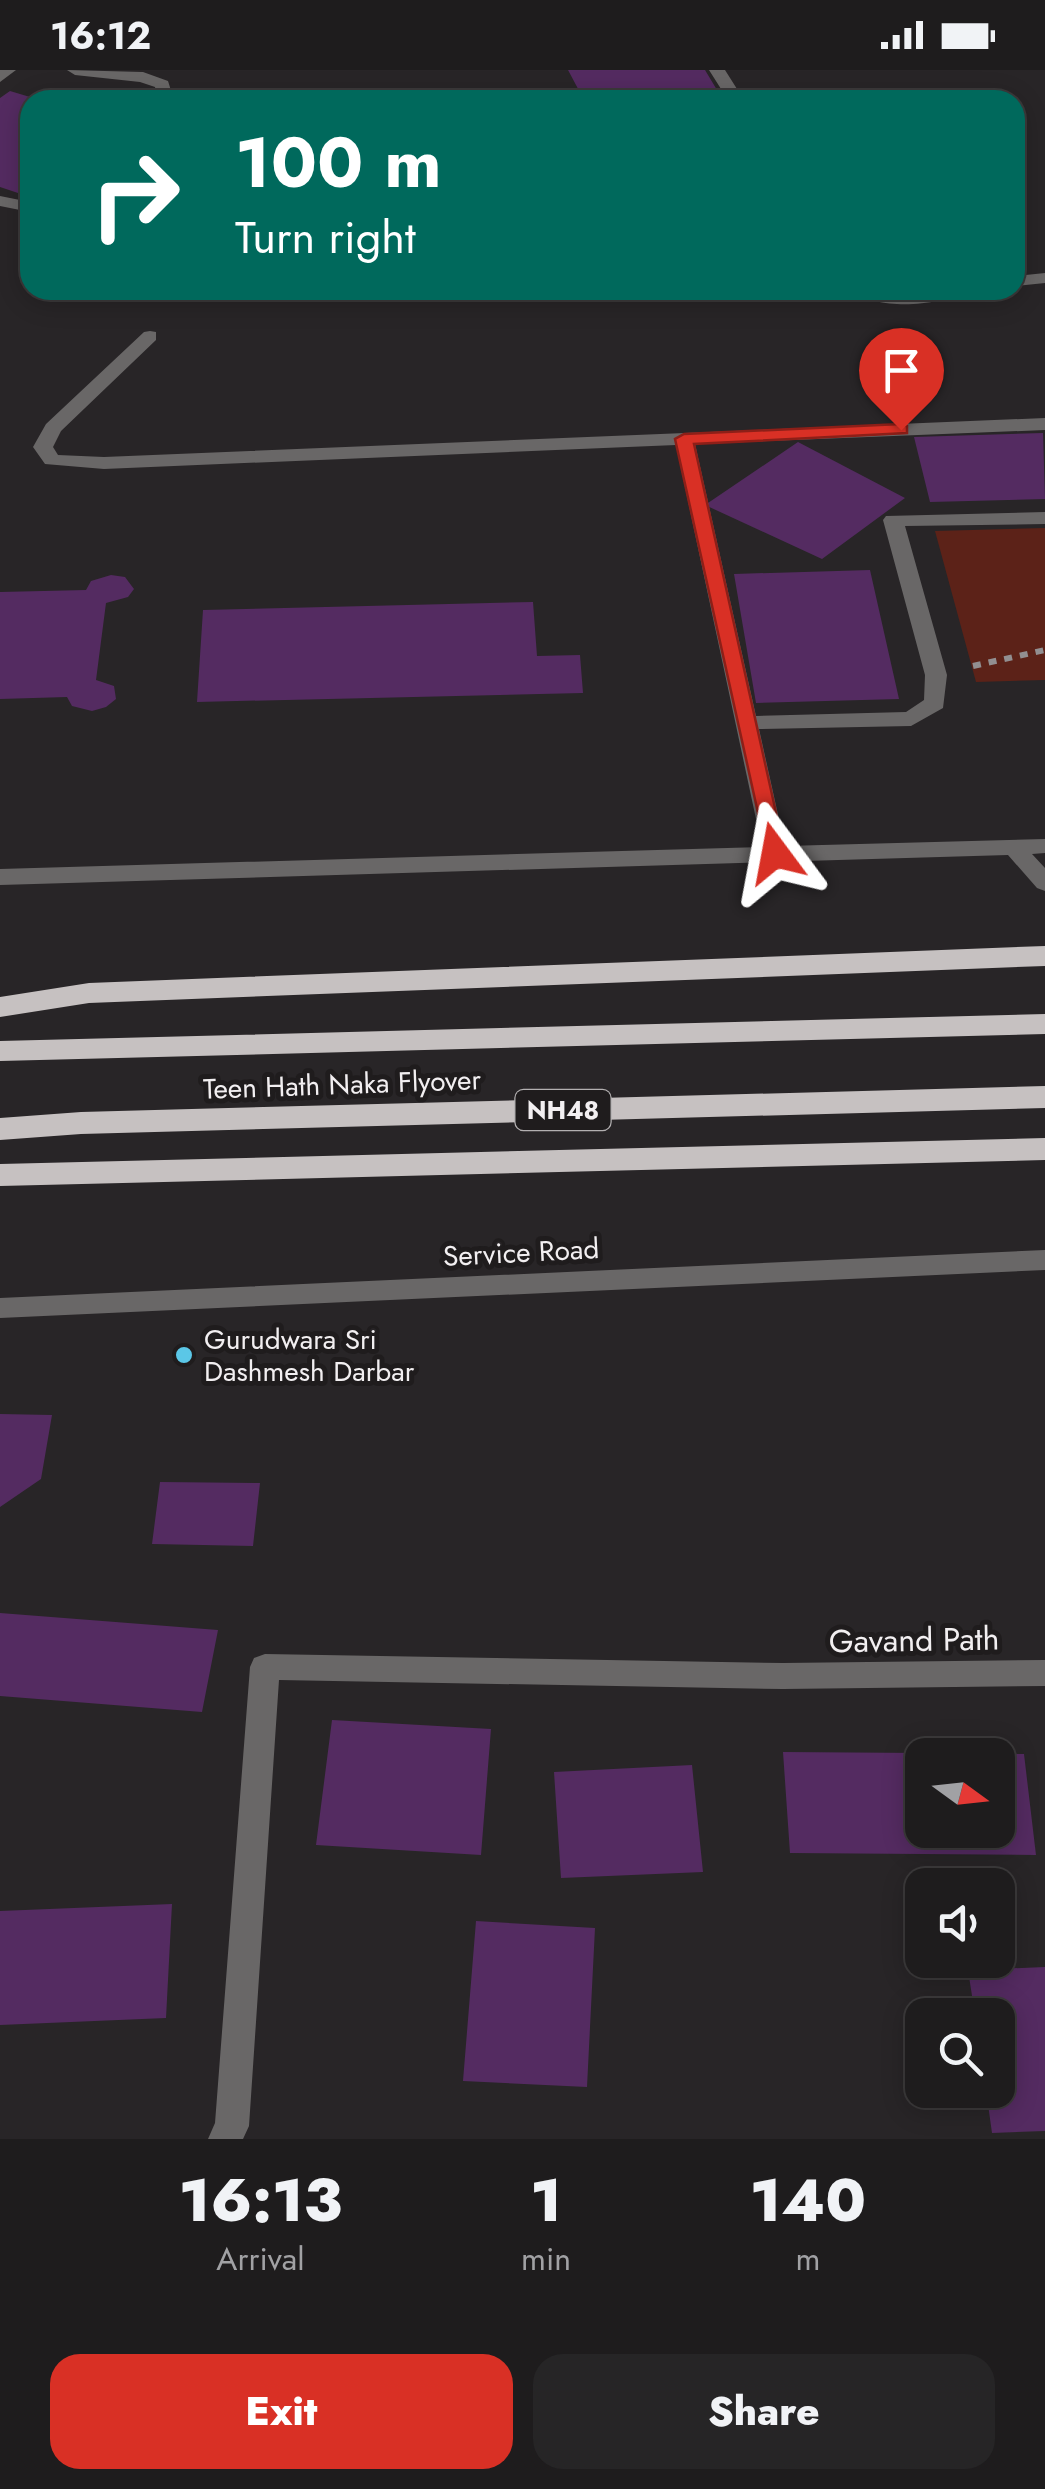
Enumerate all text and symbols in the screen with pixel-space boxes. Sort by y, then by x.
text: 16:12 [50,8,151,63]
text: 100 m [235,112,442,213]
icon: right [70,130,200,260]
text: Turn right [235,205,416,270]
pin [859,328,944,431]
icon: arrive [874,343,929,398]
position arrow [723,801,827,905]
street label: Teen Hath Naka Flyover [202,1059,482,1110]
road number: NH48 [516,1090,610,1130]
street label: Service Road [442,1228,600,1277]
place label: Gurudwara Sri Dashmesh Darbar [204,1319,415,1392]
marker: Gurudwara Sri Dashmesh Darbar [173,1344,195,1366]
street label: Gavand Path [828,1616,1000,1664]
north arrow [905,1738,1015,1848]
map controls [905,1738,1015,2108]
button: sound [905,1868,1015,1978]
button: search [905,1998,1015,2108]
text: 16:13 [179,2157,342,2244]
text: 1 [530,2157,562,2244]
text: 140 [750,2157,866,2244]
text: Arrival [216,2236,305,2282]
text: min [521,2236,571,2282]
text: m [796,2236,820,2282]
button: Exit [50,2354,513,2469]
button: Share [533,2354,995,2469]

